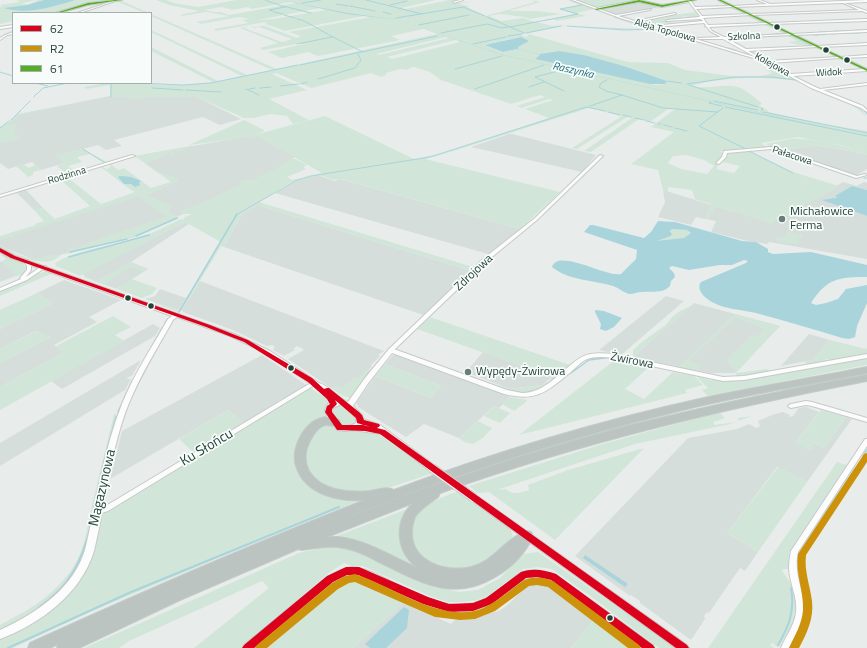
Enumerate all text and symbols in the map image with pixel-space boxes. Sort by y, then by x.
legend [12,12,152,84]
street label: Aleja Topolowa [633,17,697,45]
text: 62 [50,19,63,38]
unlabelled marker [772,22,782,32]
street label: Szkolna [727,30,761,44]
text: R2 [50,39,64,58]
unlabelled marker [821,45,831,55]
street label: Kolejowa [752,50,792,80]
unlabelled marker [842,55,852,65]
text: 61 [50,59,63,78]
water label: Raszynka [551,60,595,82]
street label: Widok [815,66,843,80]
street label: Pałacowa [771,144,813,168]
street label: Rodzinna [47,165,87,187]
place label: Michałowice Ferma [790,205,853,233]
marker: Michałowice Ferma [777,214,787,224]
street label: Zdrojowa [452,252,496,294]
unlabelled marker [123,293,133,303]
unlabelled marker [146,301,156,311]
street label: Żwirowa [609,350,655,372]
unlabelled marker [286,363,296,373]
place label: Wypędy-Żwirowa [476,365,565,379]
marker: Wypędy-Żwirowa [463,367,473,377]
street label: Ku Słońcu [178,426,236,470]
street label: Magazynowa [86,448,120,528]
unlabelled marker [605,613,615,623]

